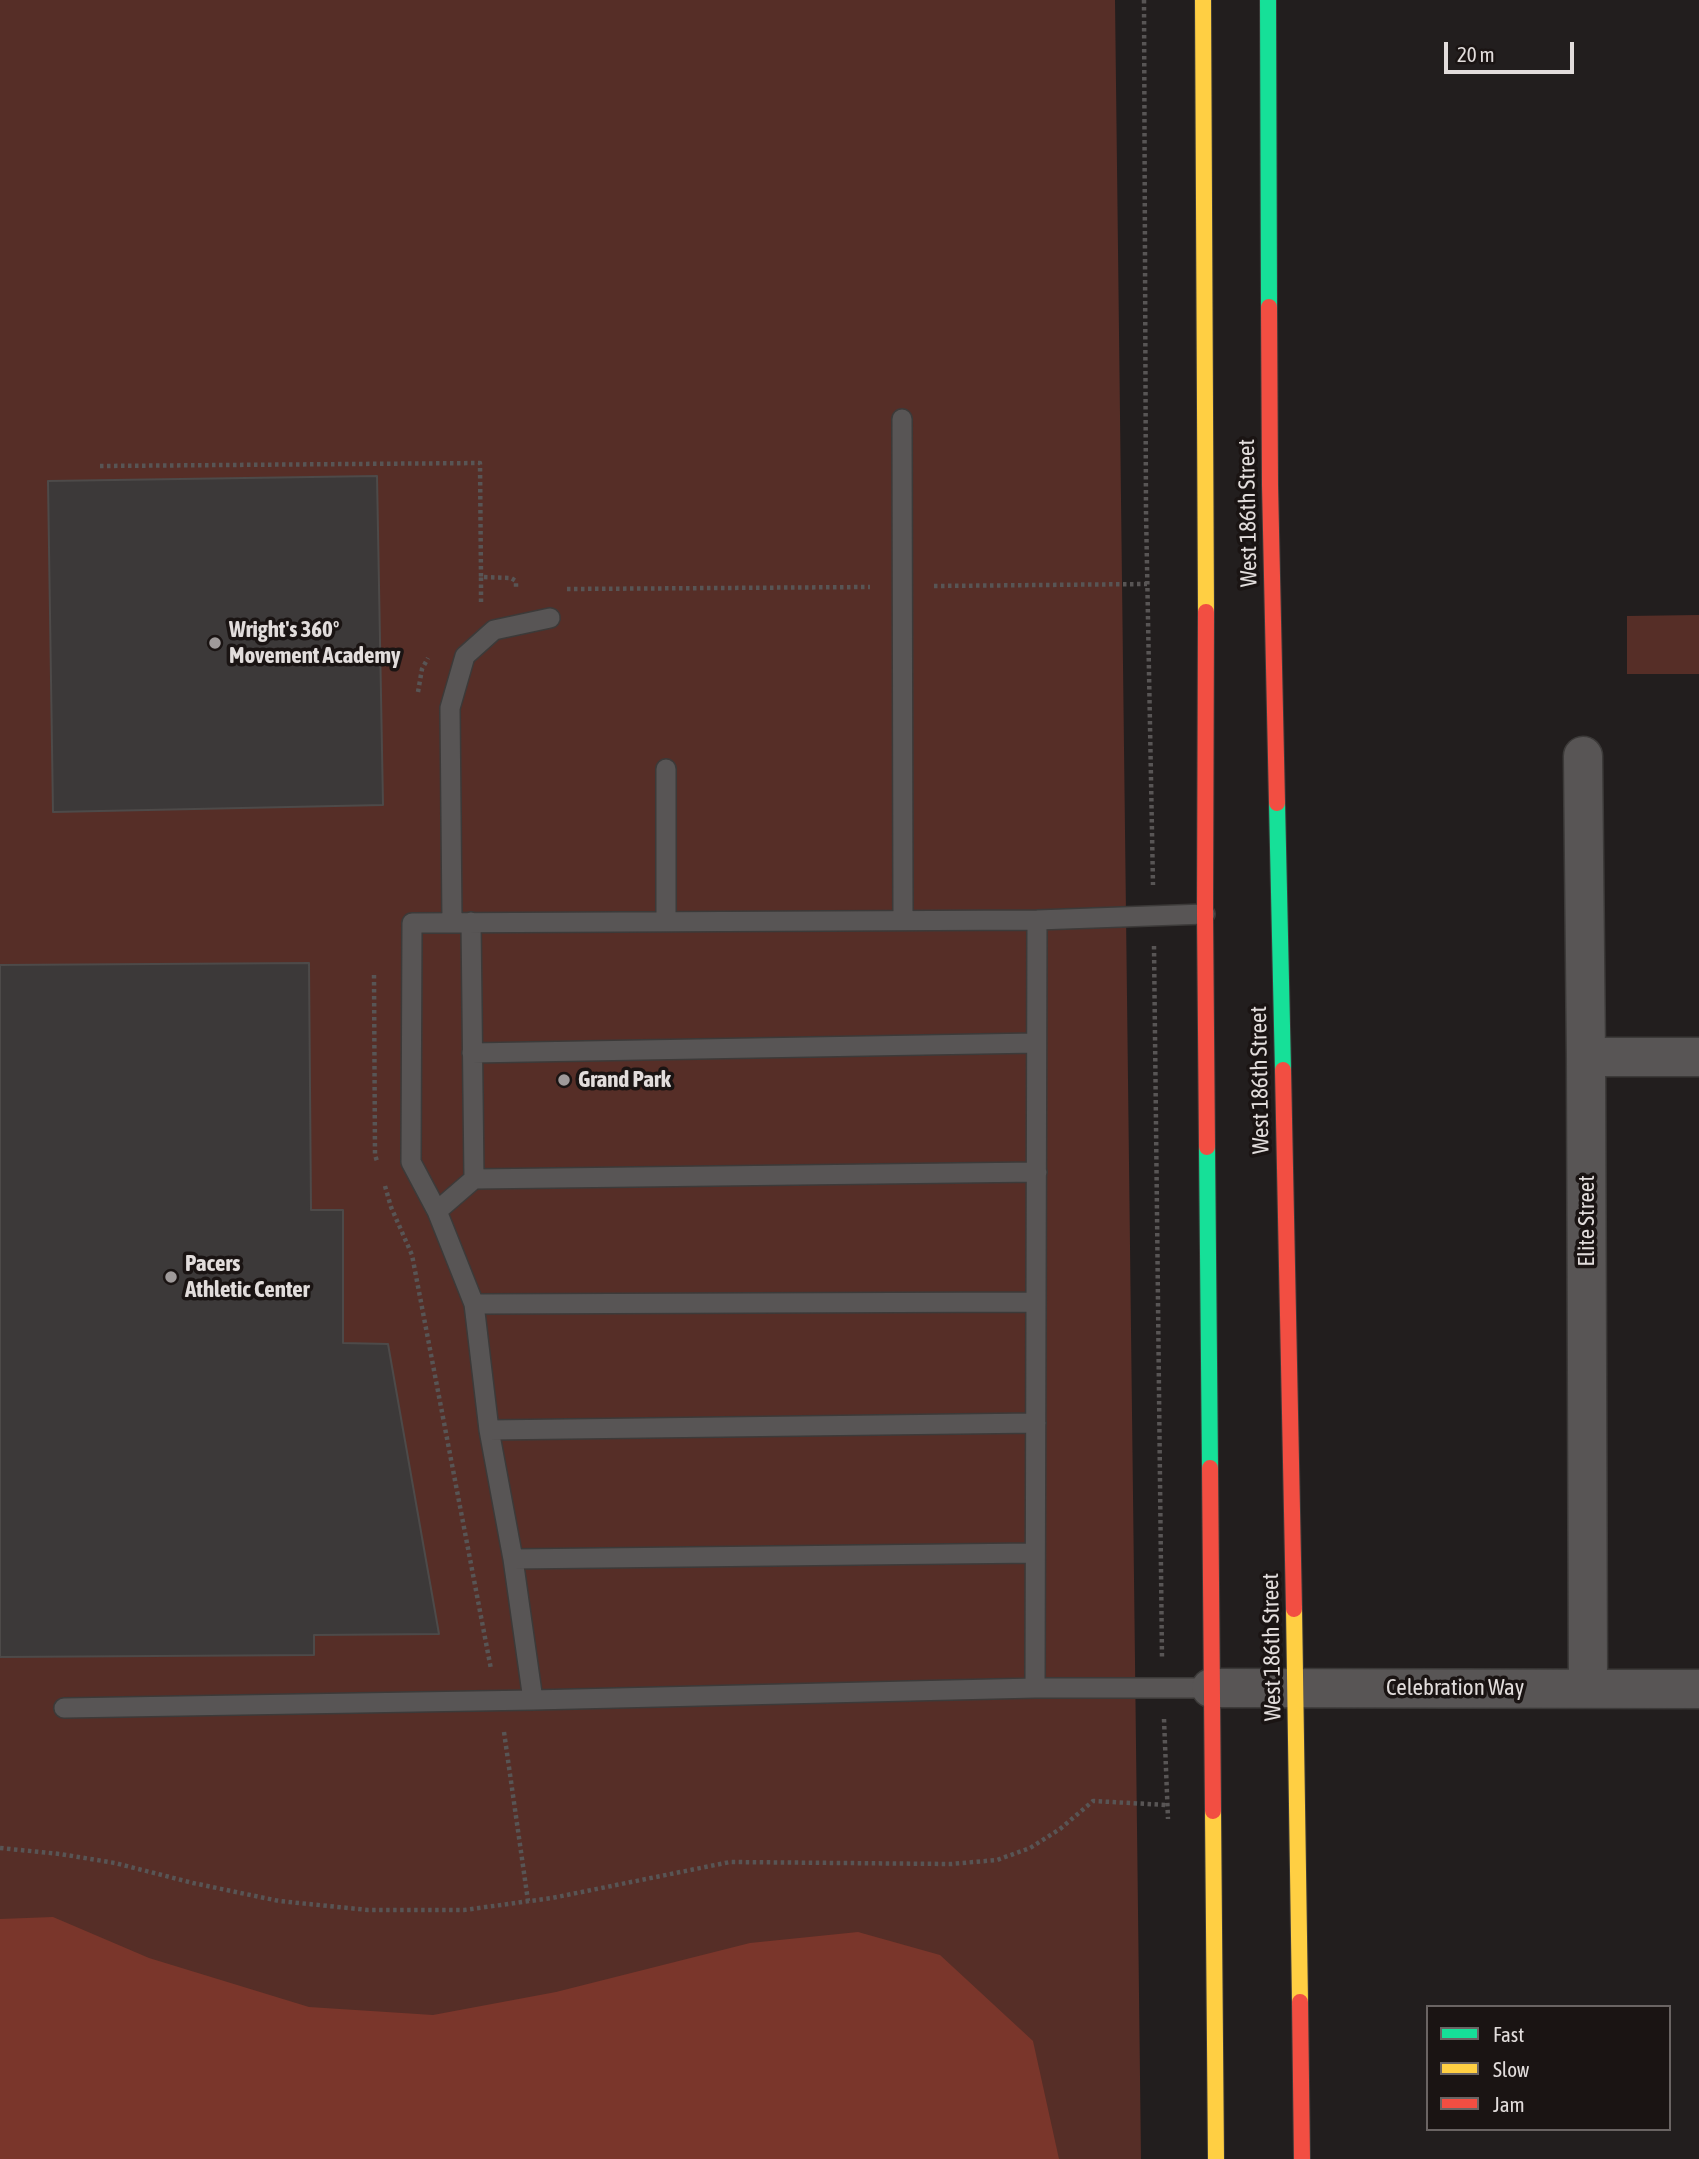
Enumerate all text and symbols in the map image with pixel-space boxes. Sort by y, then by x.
scale bar [1447,28,1576,72]
text: 20 m [1457,42,1495,66]
street label: West 186th Street [1233,439,1263,587]
place label: Wright's 360° Movement Academy [229,616,400,670]
marker: Wright's 360° Movement Academy [207,635,223,651]
street label: West 186th Street [1245,1006,1275,1154]
place label: Grand Park [578,1066,671,1094]
marker: Grand Park [556,1072,572,1088]
street label: Elite Street [1573,1175,1601,1267]
place label: Pacers Athletic Center [185,1250,309,1304]
marker: Pacers Athletic Center [163,1269,179,1285]
street label: West 186th Street [1257,1573,1287,1721]
street label: Celebration Way [1386,1674,1524,1702]
legend [1426,2005,1671,2131]
text: Fast [1493,2022,1524,2046]
text: Slow [1493,2057,1529,2081]
text: Jam [1493,2092,1525,2116]

